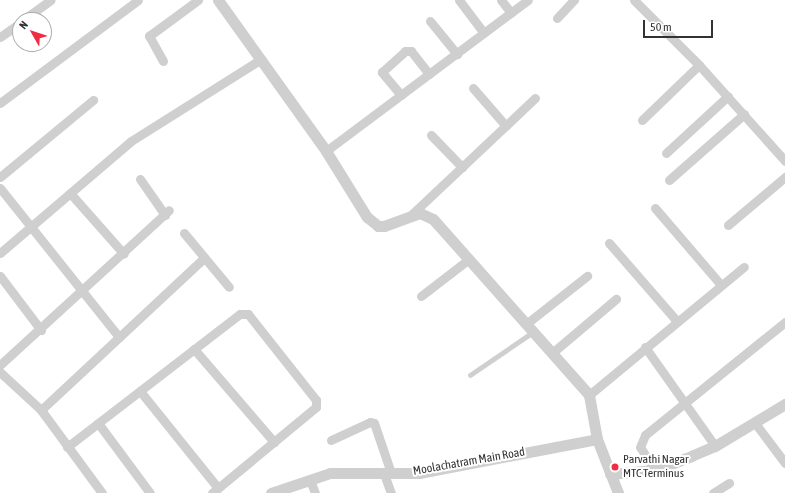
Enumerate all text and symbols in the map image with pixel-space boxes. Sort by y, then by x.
north arrow [12,12,52,52]
scale bar [645,12,715,38]
text: N [17,19,30,31]
text: 50 m [650,20,672,34]
street label: Moolachatram Main Road [412,445,526,479]
place label: Parvathi Nagar MTC Terminus [623,453,689,481]
marker: Parvathi Nagar MTC Terminus [610,462,620,472]

